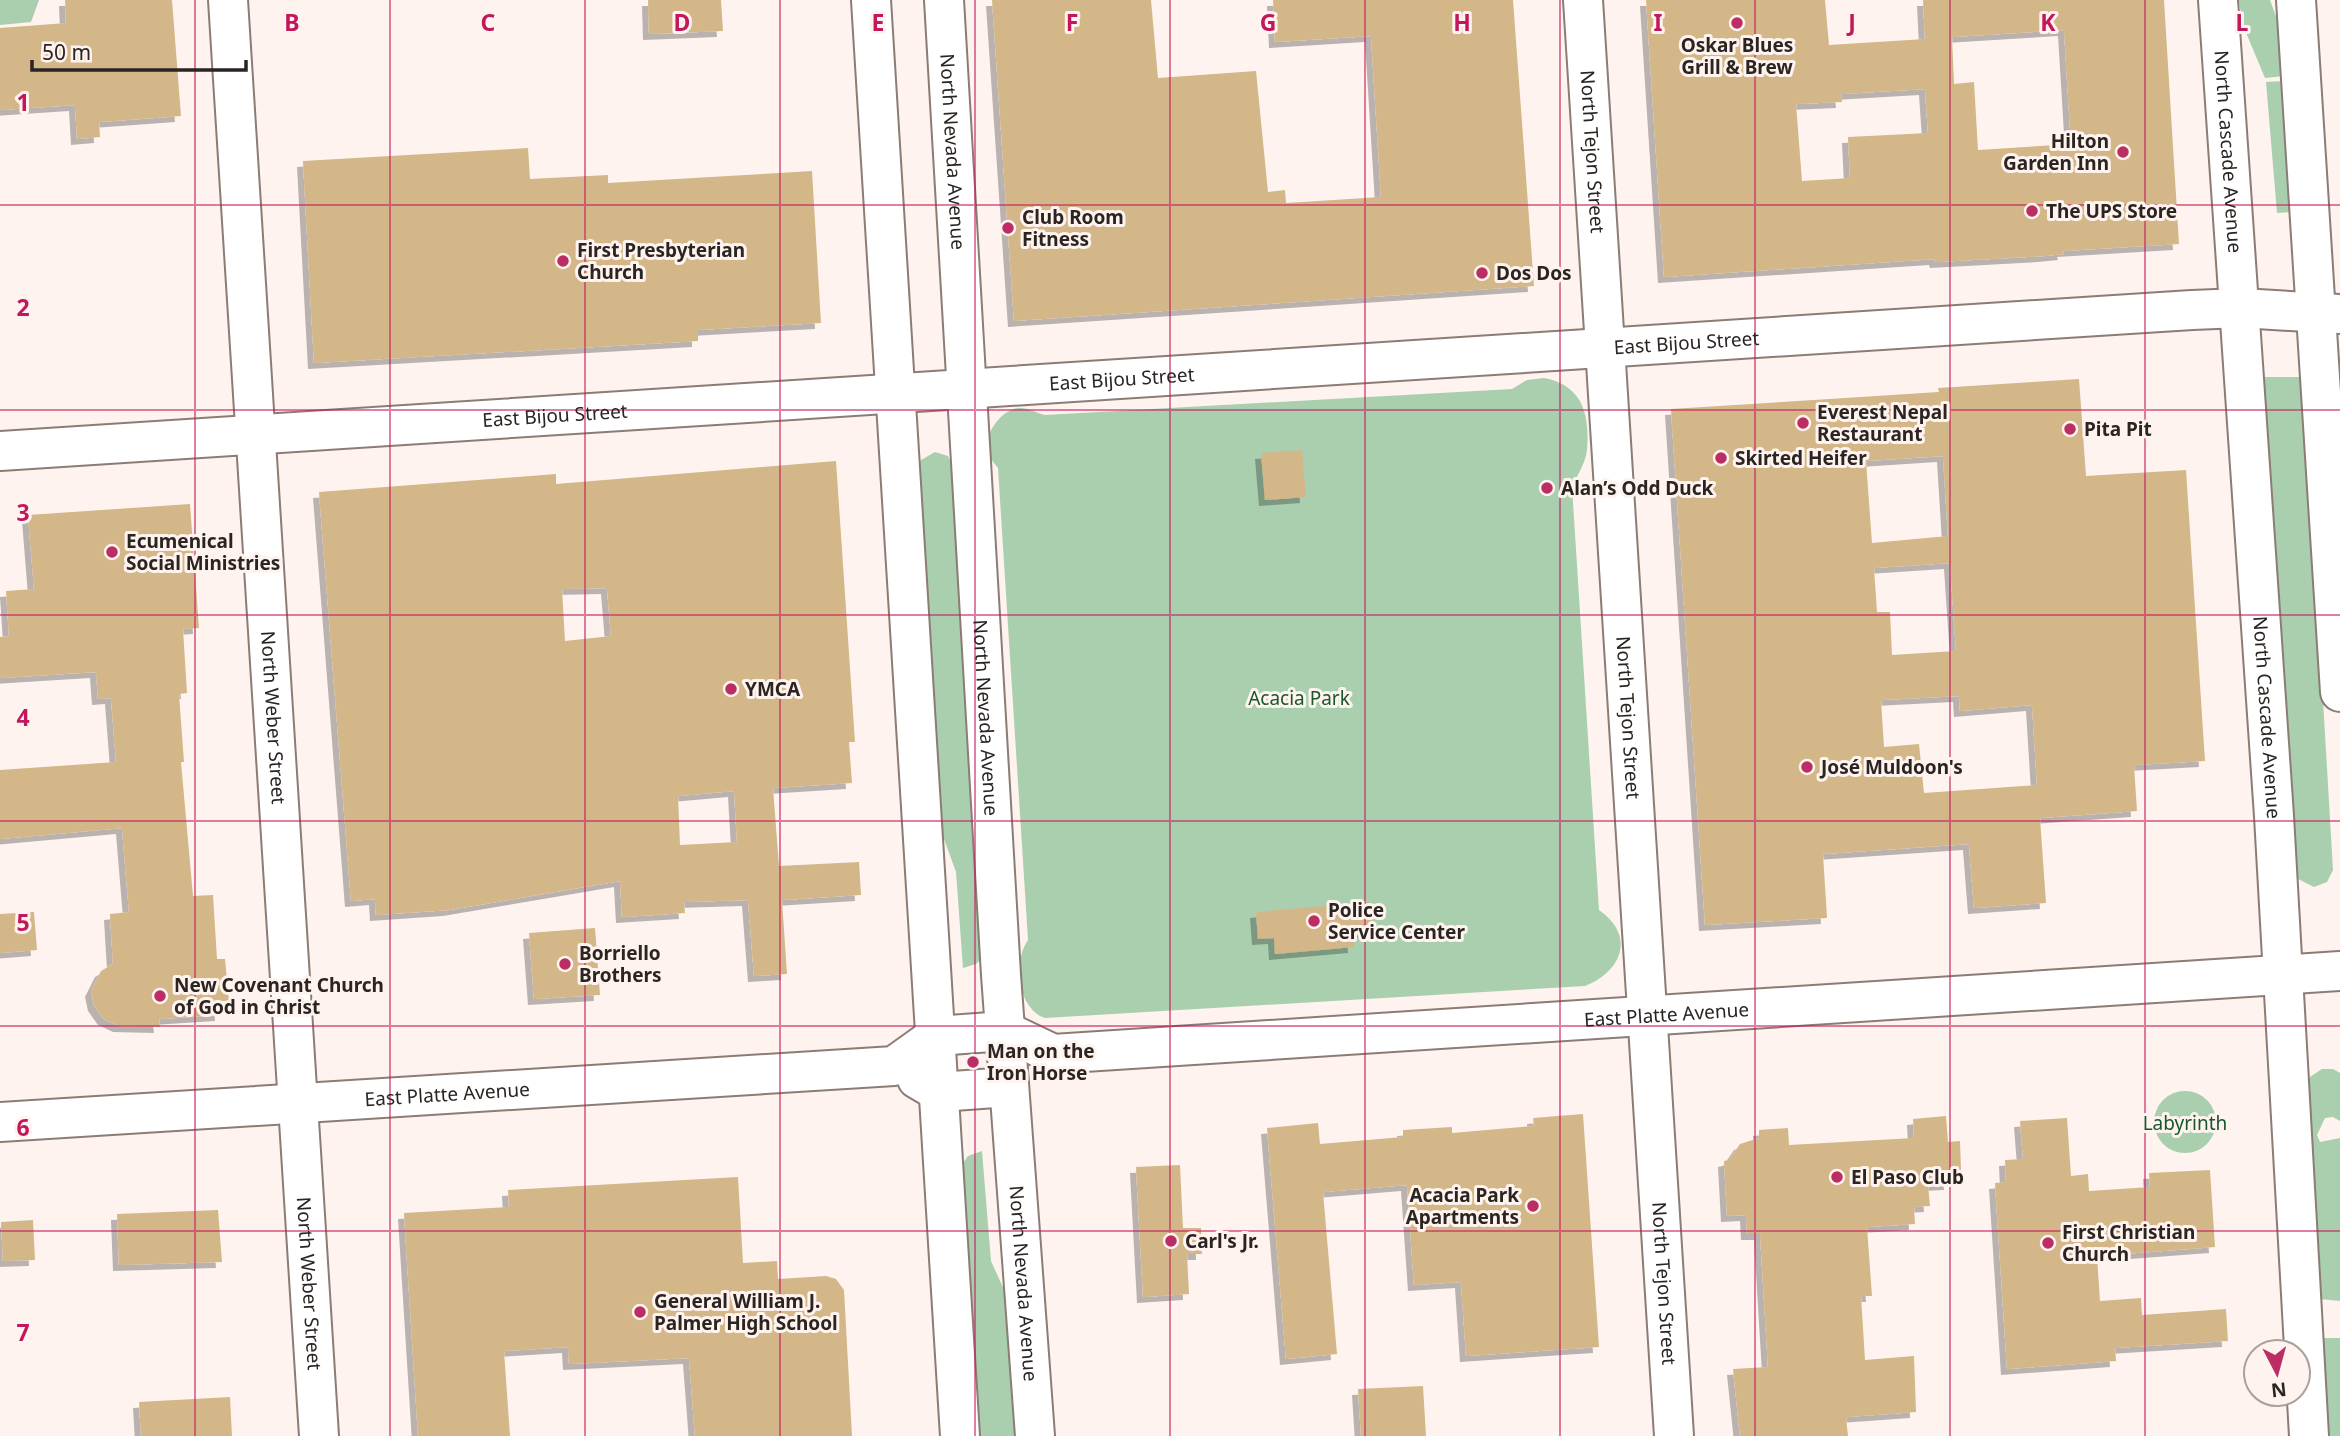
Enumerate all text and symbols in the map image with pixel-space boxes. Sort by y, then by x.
text: B [284,6,300,38]
text: C [481,6,496,38]
text: D [674,6,690,38]
text: E [872,6,884,38]
text: F [1066,6,1078,38]
text: G [1260,6,1276,38]
text: H [1453,6,1471,38]
text: I [1654,6,1663,38]
text: J [1846,6,1856,38]
text: K [2040,6,2056,38]
text: L [2236,6,2249,38]
marker: Oskar Blues Grill & Brew [1729,15,1745,31]
scale bar [32,28,245,72]
place label: Oskar Blues Grill & Brew [1681,32,1793,80]
text: 50 m [42,38,91,66]
street label: North Cascade Avenue [2208,49,2248,254]
street label: North Nevada Avenue [934,53,972,251]
street label: North Tejon Street [1574,69,1611,234]
text: 1 [16,86,30,118]
place label: Hilton Garden Inn [2003,128,2109,176]
marker: Hilton Garden Inn [2115,144,2131,160]
place label: The UPS Store [2046,198,2177,224]
marker: The UPS Store [2024,203,2040,219]
place label: Club Room Fitness [1022,204,1124,252]
marker: Club Room Fitness [1000,220,1016,236]
place label: First Presbyterian Church [577,237,745,285]
marker: First Presbyterian Church [555,253,571,269]
place label: Dos Dos [1496,260,1572,286]
marker: Dos Dos [1474,265,1490,281]
text: 2 [16,291,30,323]
street label: East Bijou Street [1613,325,1760,360]
street label: East Bijou Street [1048,361,1195,396]
street label: East Bijou Street [481,398,628,433]
place label: Everest Nepal Restaurant [1817,399,1948,447]
marker: Everest Nepal Restaurant [1795,415,1811,431]
place label: Pita Pit [2084,416,2152,442]
marker: Pita Pit [2062,421,2078,437]
place label: Skirted Heifer [1735,445,1867,471]
marker: Skirted Heifer [1713,450,1729,466]
place label: Alan’s Odd Duck [1561,475,1713,501]
marker: Alan’s Odd Duck [1539,480,1555,496]
text: 3 [16,496,30,528]
place label: Ecumenical Social Ministries [126,528,280,576]
marker: Ecumenical Social Ministries [104,544,120,560]
street label: North Cascade Avenue [2247,615,2287,820]
street label: North Nevada Avenue [967,619,1005,817]
street label: North Weber Street [255,630,292,805]
street label: North Tejon Street [1610,635,1647,800]
place label: YMCA [745,676,801,702]
marker: YMCA [723,681,739,697]
park label: Acacia Park [1248,685,1350,711]
text: 4 [16,701,30,733]
place label: José Muldoon's [1819,754,1963,780]
marker: José Muldoon's [1799,759,1815,775]
place label: Police Service Center [1328,897,1465,945]
text: 5 [16,906,30,938]
marker: Police Service Center [1306,913,1322,929]
place label: Borriello Brothers [579,940,662,988]
marker: Borriello Brothers [557,956,573,972]
place label: New Covenant Church of God in Christ [174,972,384,1020]
marker: New Covenant Church of God in Christ [152,988,168,1004]
street label: East Platte Avenue [1583,996,1750,1033]
place label: Man on the Iron Horse [987,1038,1095,1086]
marker: Man on the Iron Horse [965,1054,981,1070]
street label: East Platte Avenue [364,1076,530,1112]
park label: Labyrinth [2143,1110,2227,1136]
text: 6 [16,1111,30,1143]
place label: El Paso Club [1851,1164,1964,1190]
marker: El Paso Club [1829,1169,1845,1185]
place label: Acacia Park Apartments [1406,1182,1519,1230]
street label: North Nevada Avenue [1004,1185,1044,1382]
street label: North Weber Street [291,1196,328,1371]
marker: Acacia Park Apartments [1525,1198,1541,1214]
street label: North Tejon Street [1646,1201,1682,1366]
place label: First Christian Church [2062,1219,2195,1267]
place label: Carl's Jr. [1185,1228,1259,1254]
marker: Carl's Jr. [1163,1233,1179,1249]
marker: First Christian Church [2040,1235,2056,1251]
place label: General William J. Palmer High School [654,1288,838,1336]
marker: General William J. Palmer High School [632,1304,648,1320]
text: 7 [16,1316,30,1348]
north arrow [2242,1338,2312,1408]
text: N [2270,1376,2288,1404]

